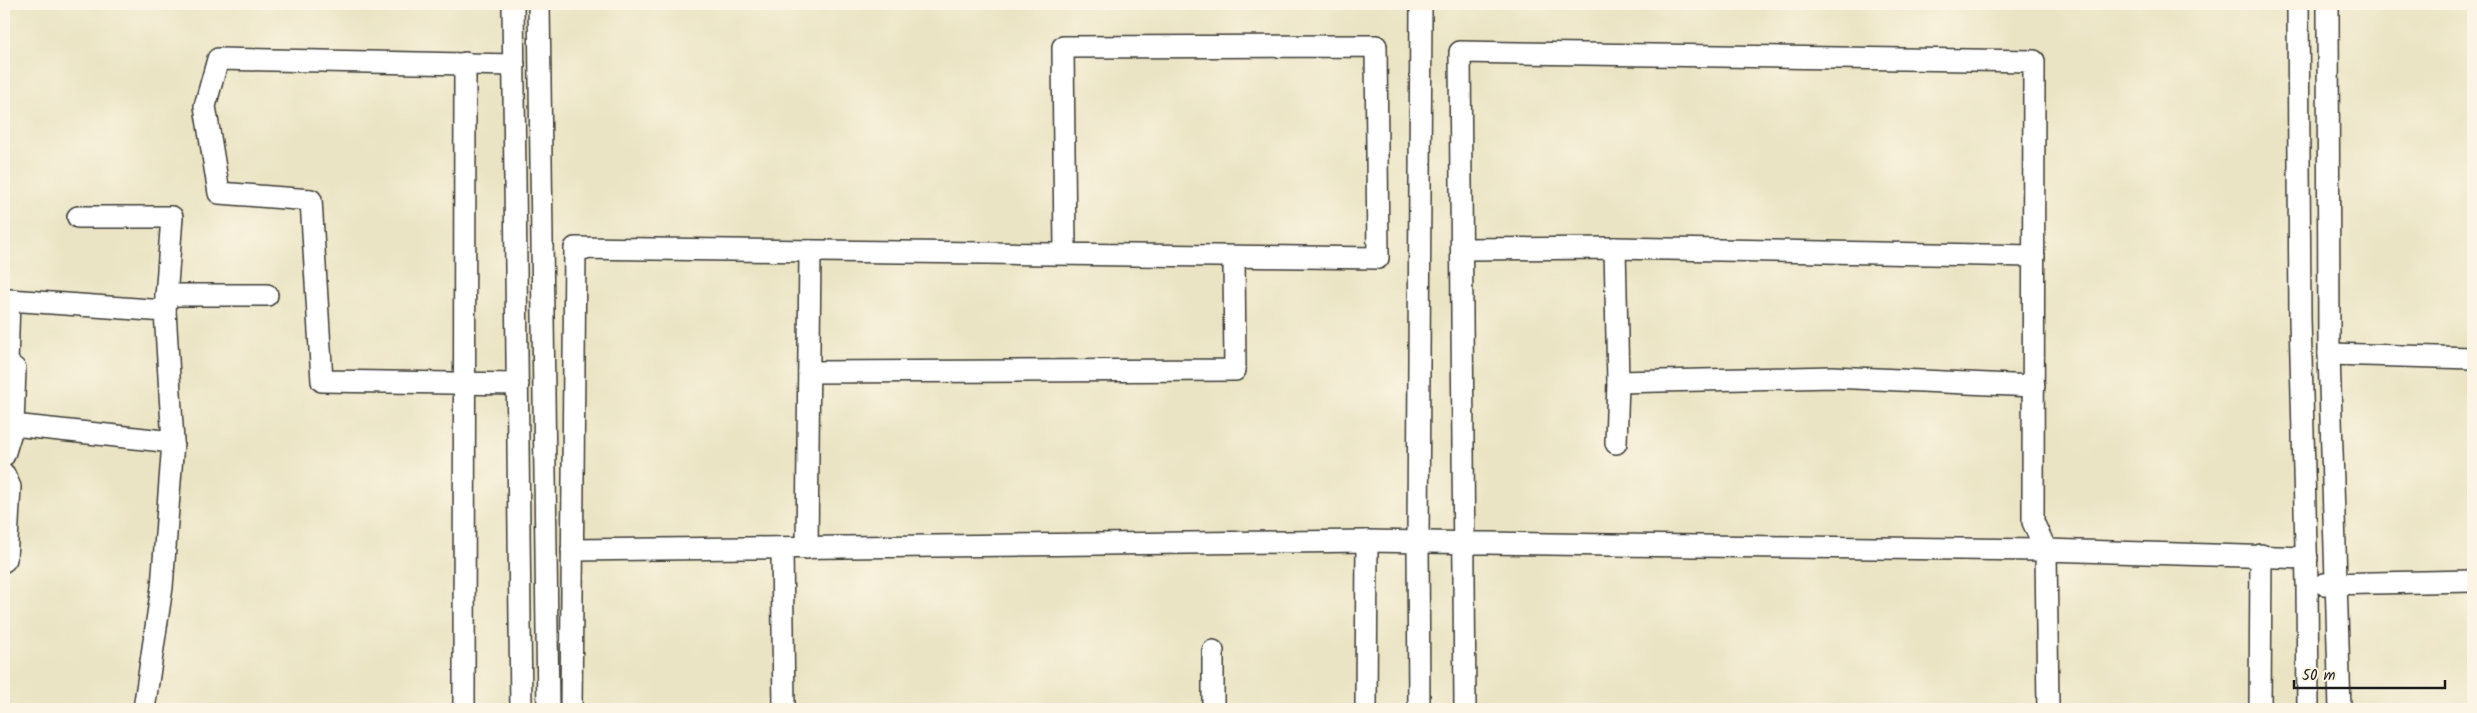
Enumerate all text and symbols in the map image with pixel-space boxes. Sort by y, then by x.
scale bar [2294,658,2446,690]
text: 50 m [2302,664,2336,688]

